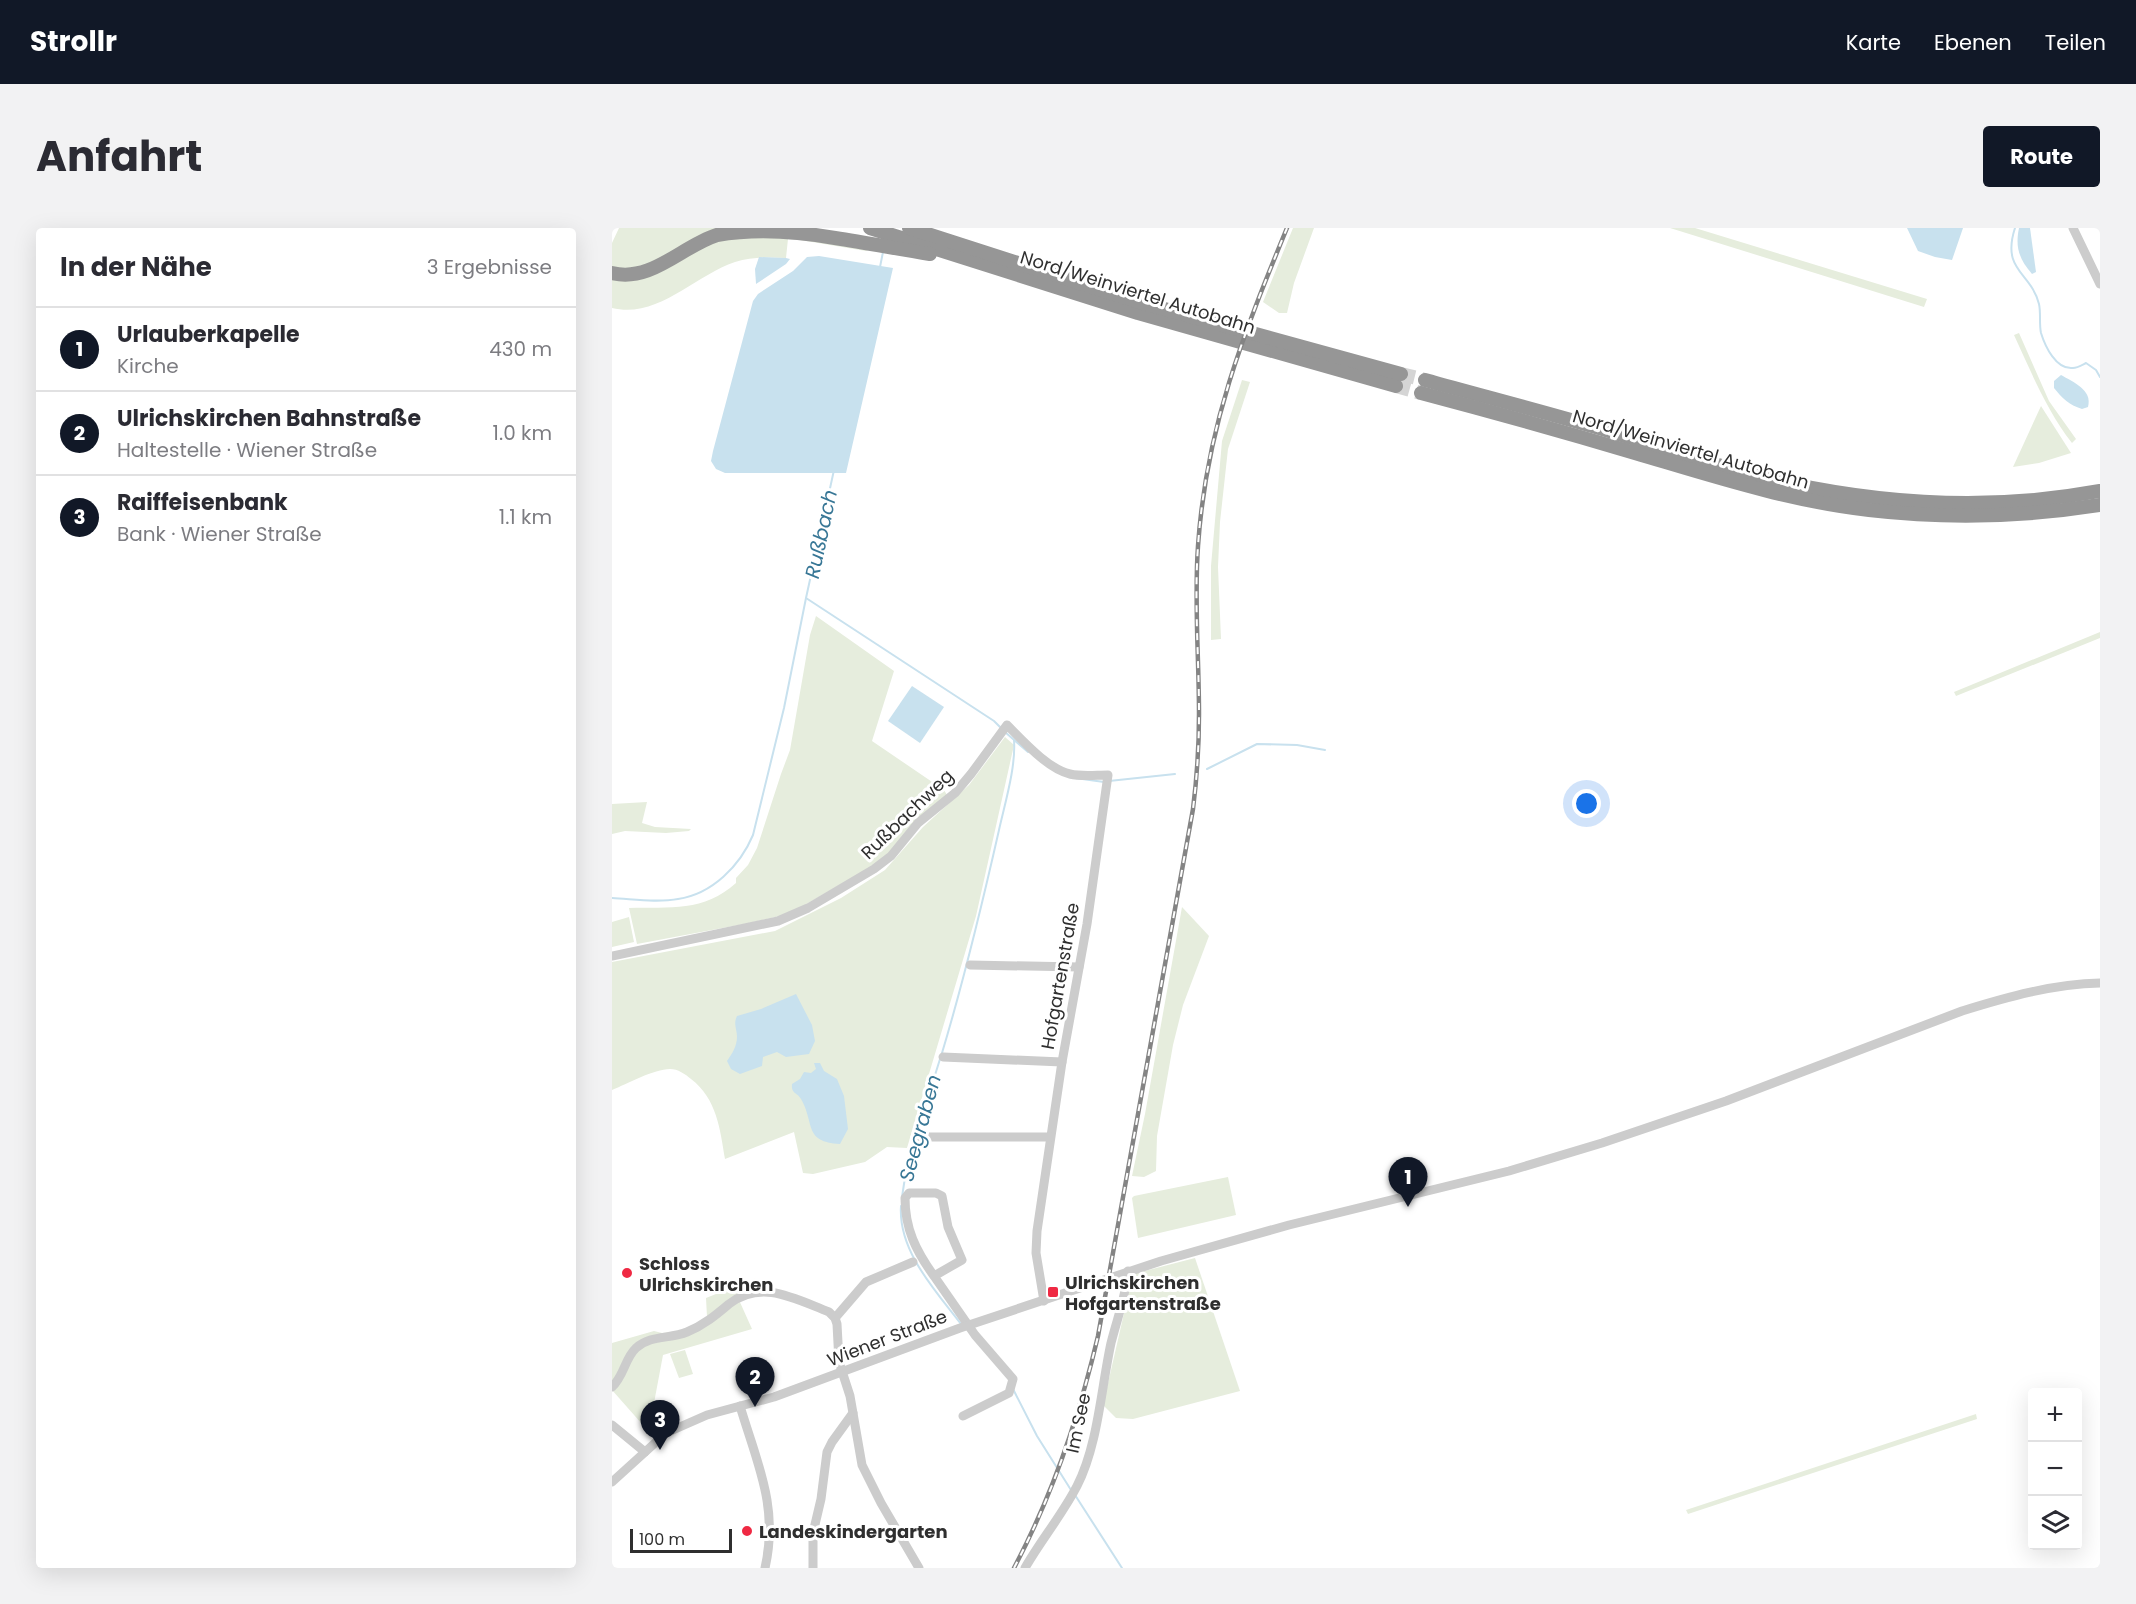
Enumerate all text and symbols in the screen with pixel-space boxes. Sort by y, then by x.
text: Strollr [30,22,117,61]
text: Karte [1846,28,1901,57]
text: Ebenen [1934,28,2012,57]
text: Teilen [2045,28,2106,57]
button: Route [1983,126,2100,187]
text: Anfahrt [36,127,202,186]
street label: Nord/Weinviertel Autobahn [1017,244,1259,340]
text: In der Nähe [60,249,212,285]
text: 3 Ergebnisse [427,253,552,281]
text: Urlauberkapelle [117,319,300,350]
text: 1 [76,335,83,363]
text: 430 m [489,335,552,363]
text: Kirche [117,352,179,380]
text: Ulrichskirchen Bahnstraße [117,403,421,434]
street label: Nord/Weinviertel Autobahn [1570,403,1812,495]
text: 2 [74,419,85,447]
text: 1.0 km [493,419,552,447]
text: Haltestelle · Wiener Straße [117,436,377,464]
text: Raiffeisenbank [117,487,288,518]
water label: Rußbach [798,487,844,581]
text: 3 [73,503,86,531]
text: 1.1 km [499,503,552,531]
text: Bank · Wiener Straße [117,520,322,548]
street label: Rußbachweg [855,763,959,865]
your location [1572,789,1601,818]
street label: Hofgartenstraße [1035,901,1085,1051]
water label: Seegraben [892,1071,948,1185]
pin: 1 [1388,1158,1428,1207]
place label: Schloss Ulrichskirchen [639,1251,773,1297]
marker: Schloss Ulrichskirchen [620,1266,634,1280]
place label: Ulrichskirchen Hofgartenstraße [1065,1270,1221,1316]
marker: Ulrichskirchen Hofgartenstraße [1046,1285,1060,1299]
street label: Wiener Straße [823,1304,951,1372]
pin: 2 [736,1358,774,1407]
map controls [2028,1388,2082,1550]
button: + [2028,1388,2082,1442]
street label: Im See [1059,1391,1097,1455]
pin: 3 [640,1400,680,1450]
button: − [2028,1442,2082,1496]
button: layers [2028,1496,2082,1550]
place label: Landeskindergarten [759,1519,948,1544]
marker: Landeskindergarten [740,1524,754,1538]
scale bar [630,1526,732,1554]
text: 100 m [639,1528,685,1551]

